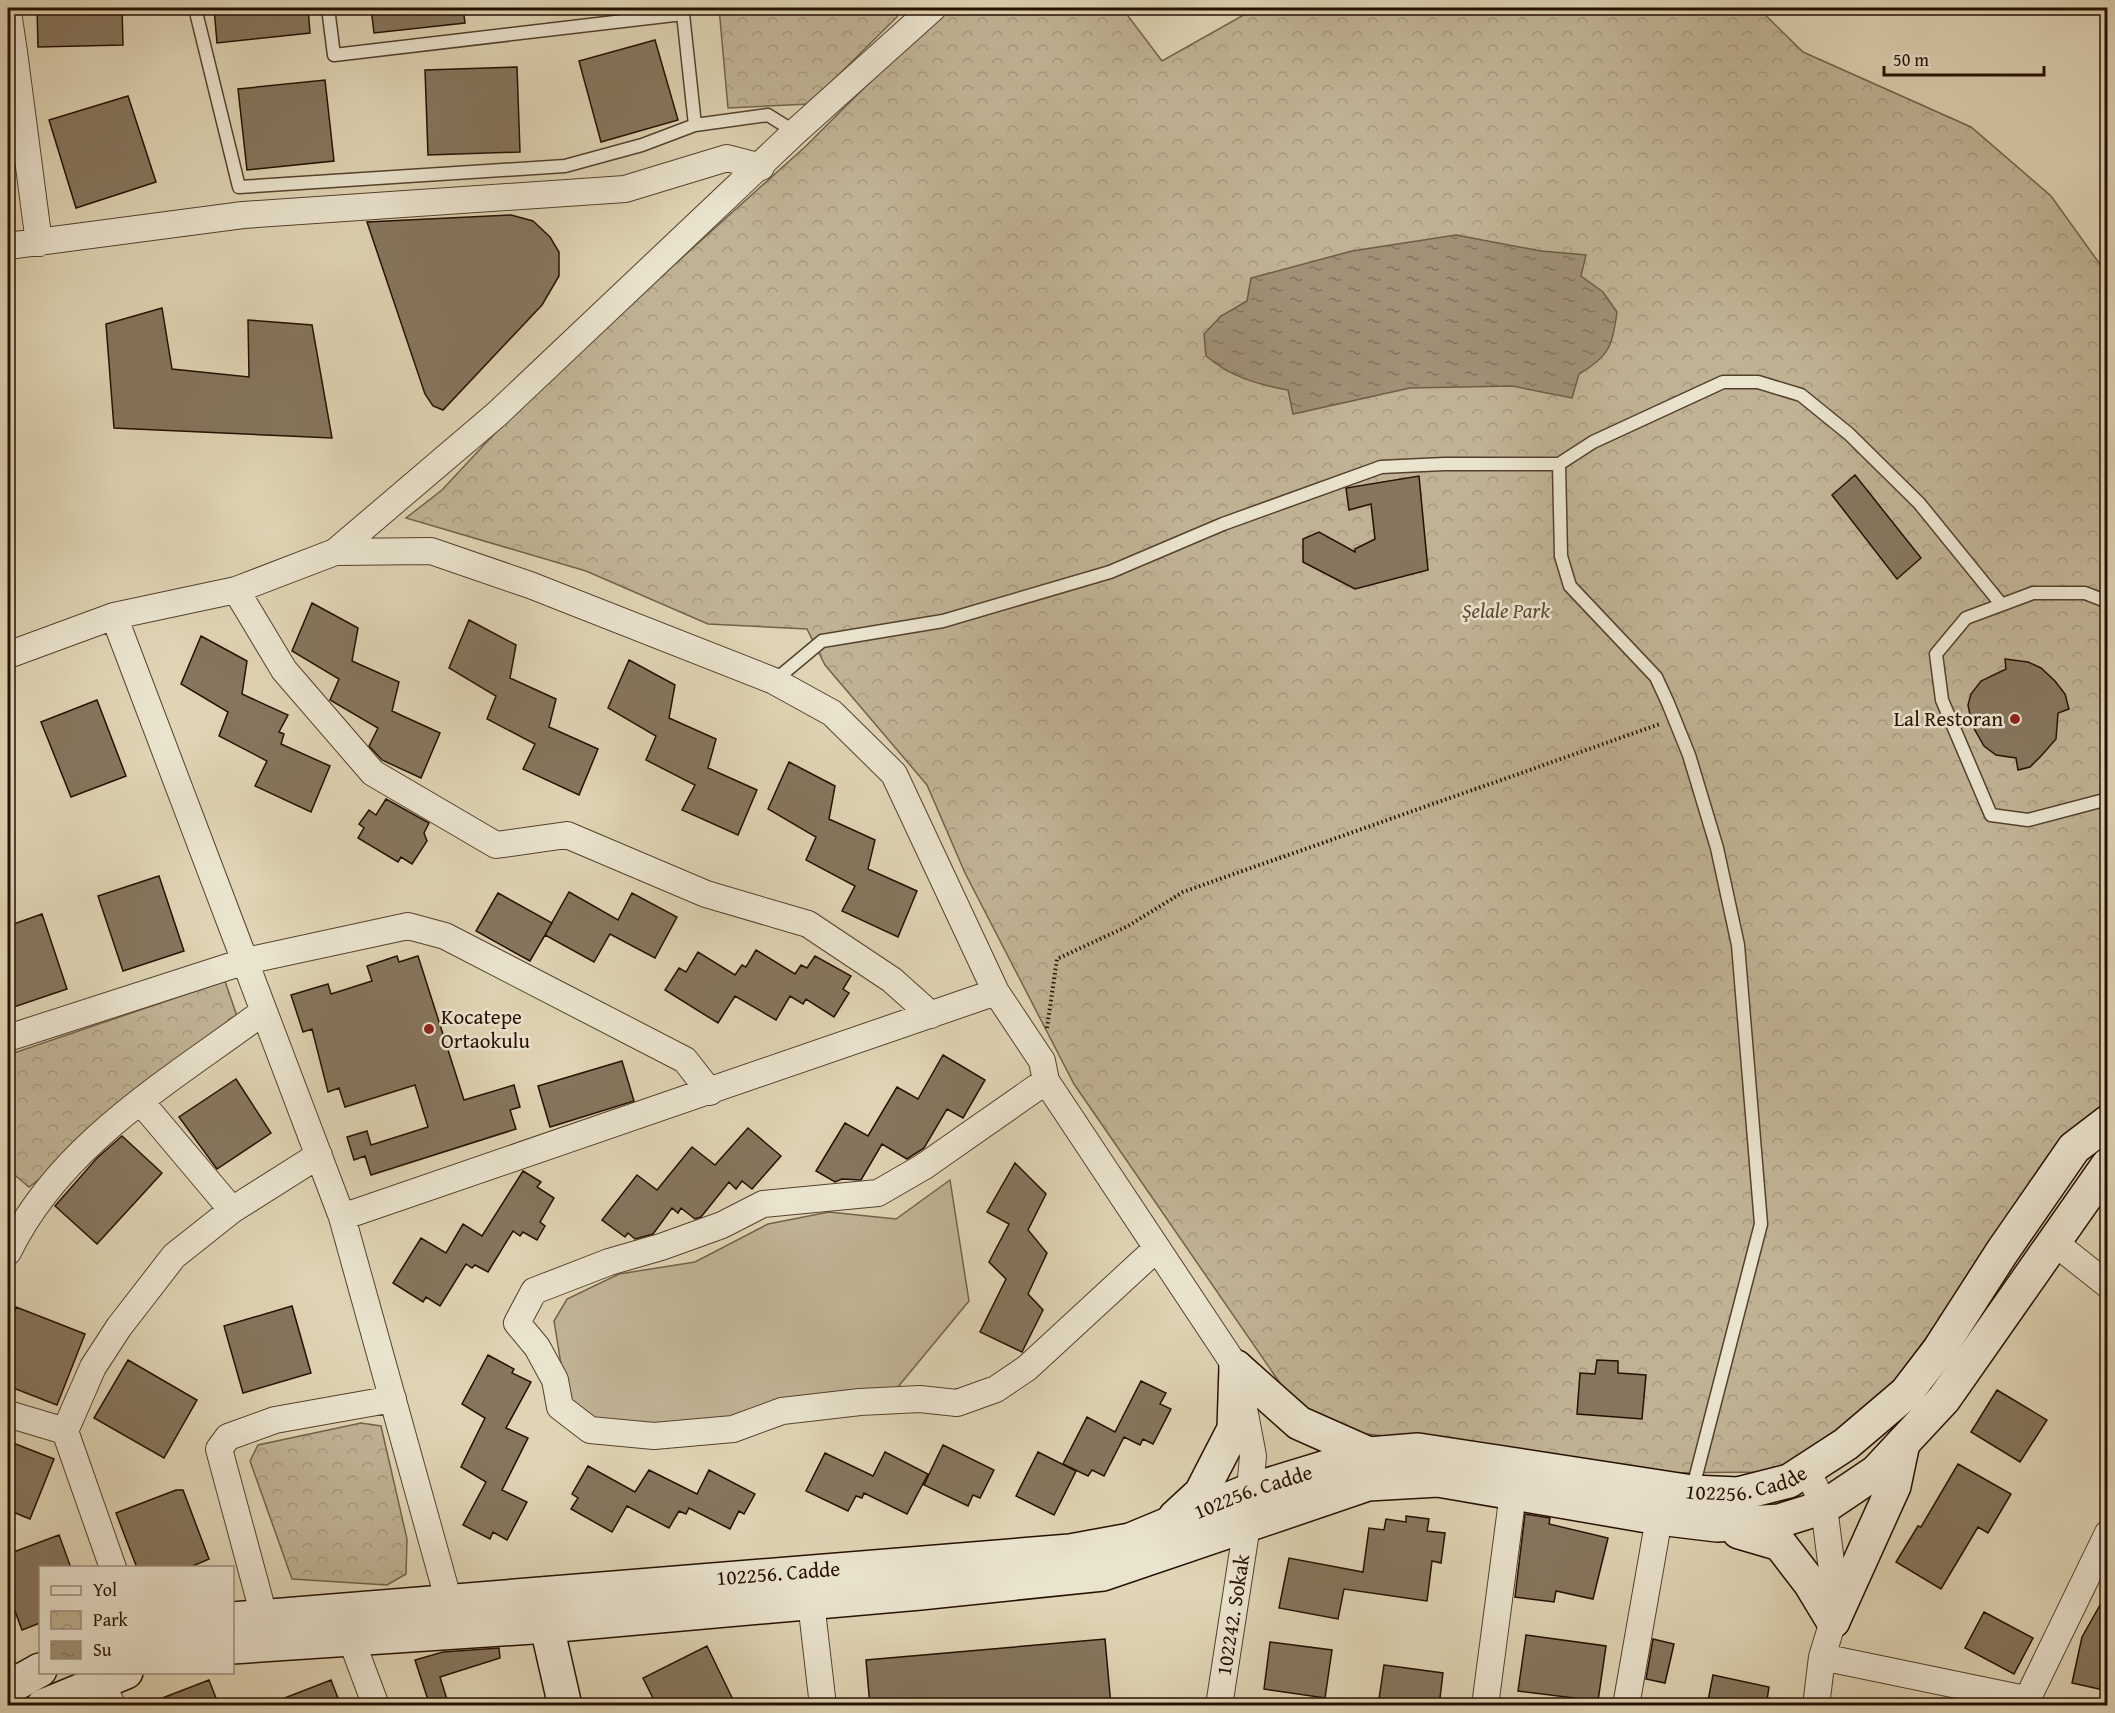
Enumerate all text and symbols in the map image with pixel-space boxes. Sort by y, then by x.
scale bar [1884,39,2044,77]
text: 50 m [1893,46,1929,73]
park label: Şelale Park [1462,595,1550,626]
place label: Lal Restoran [1894,703,2003,734]
marker: Lal Restoran [2008,712,2022,726]
place label: Kocatepe Ortaokulu [441,1001,530,1056]
marker: Kocatepe Ortaokulu [422,1022,436,1036]
street label: 102256. Cadde [1189,1456,1316,1527]
street label: 102256. Cadde [1683,1457,1813,1509]
street label: 102242. Sokak [1208,1552,1257,1678]
street label: 102256. Cadde [715,1553,841,1593]
legend [39,1566,234,1674]
text: Yol [93,1576,117,1603]
text: Park [93,1606,129,1633]
text: Su [93,1636,112,1663]

